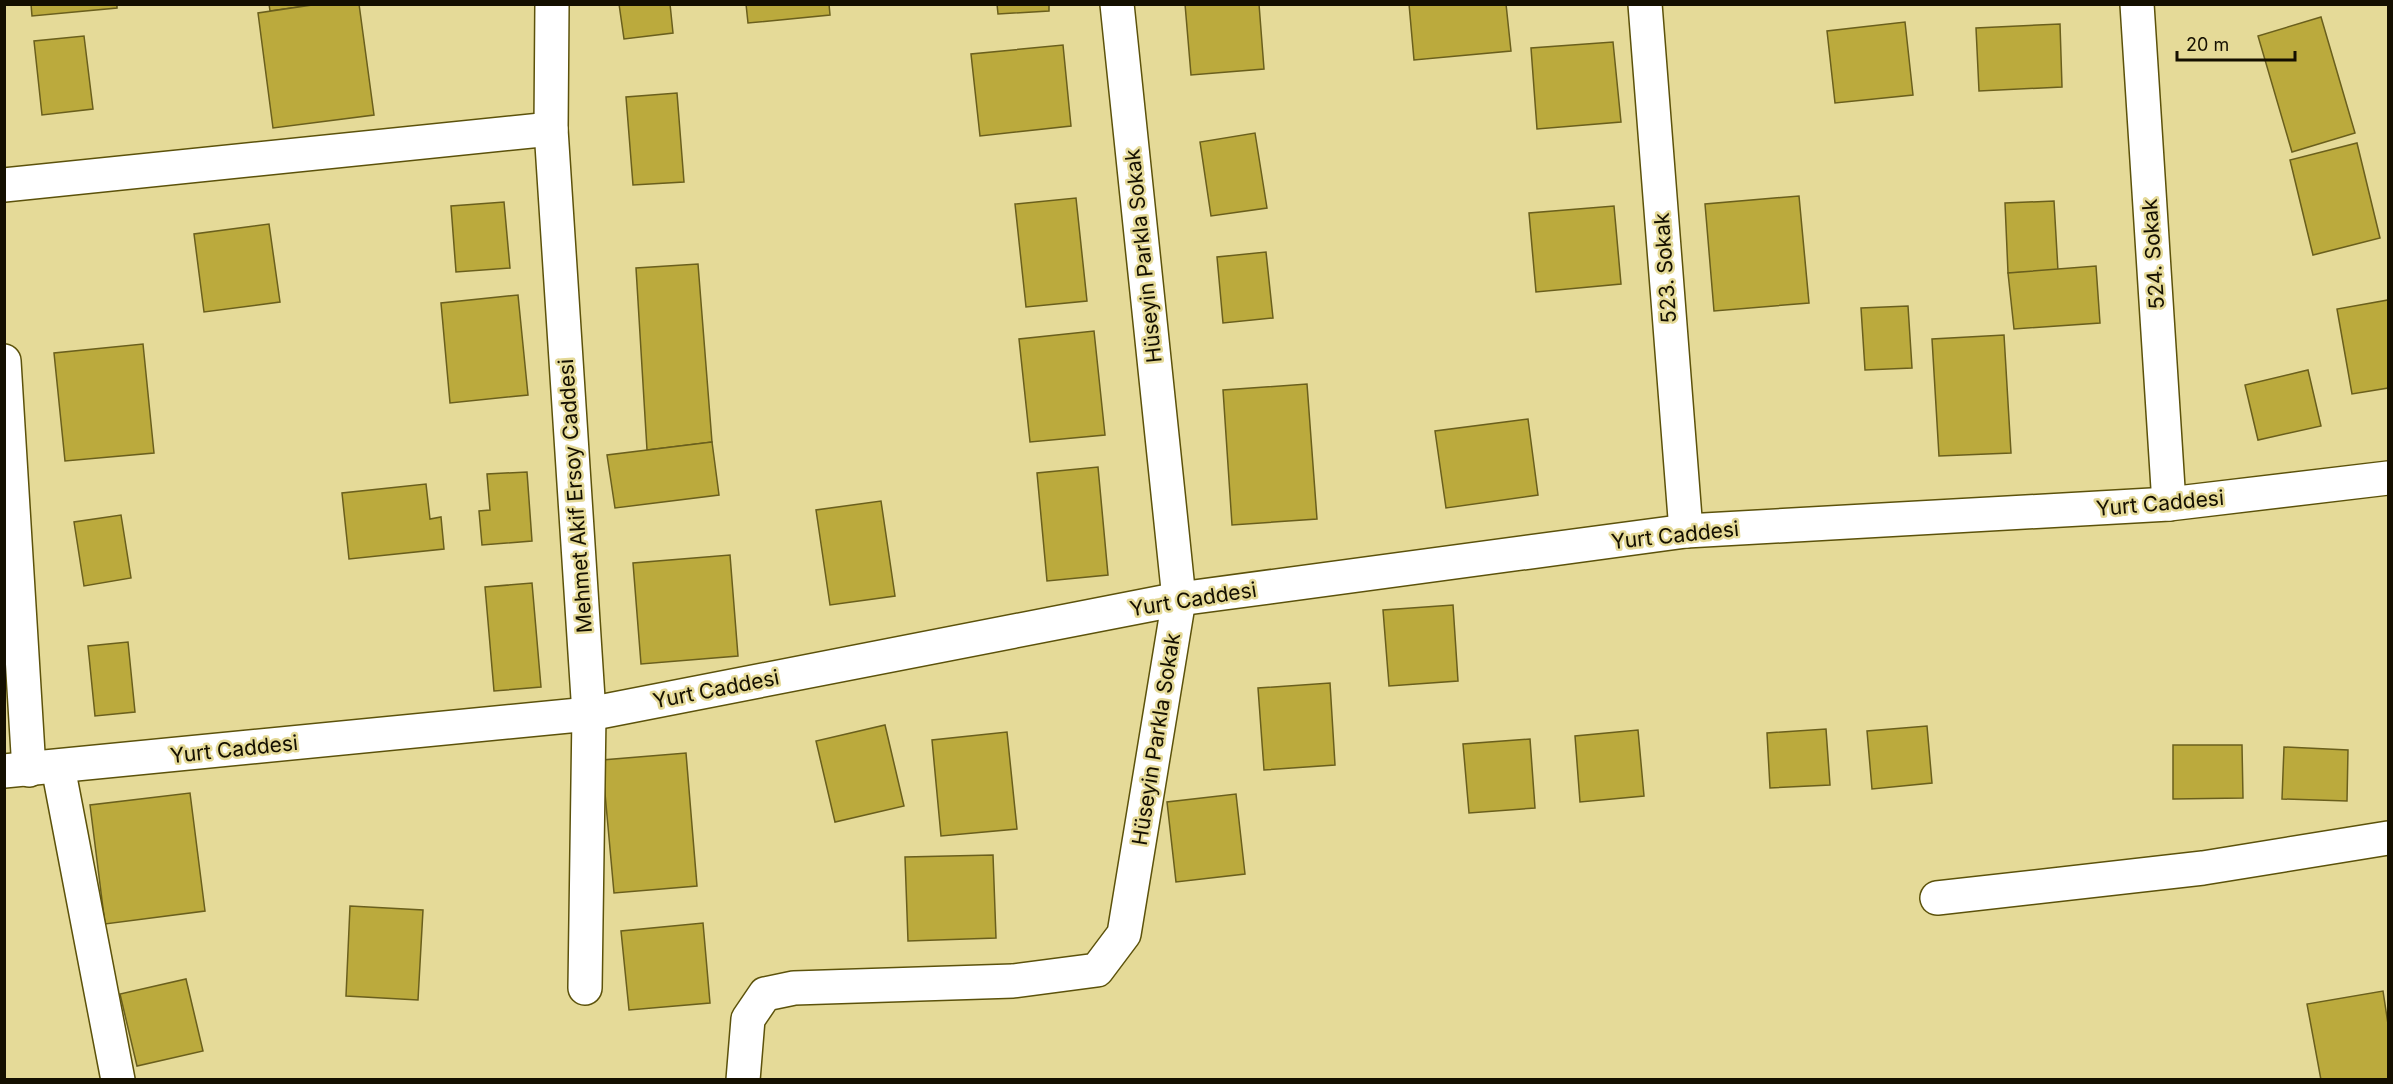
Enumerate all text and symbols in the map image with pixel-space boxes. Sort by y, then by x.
scale bar [2177,24,2296,62]
text: 20 m [2186,34,2229,55]
street label: Hüseyin Parkla Sokak [1119,147,1167,364]
street label: 524. Sokak [2137,197,2169,310]
street label: 523. Sokak [1649,211,1681,324]
street label: Mehmet Akif Ersoy Caddesi [553,358,597,634]
street label: Yurt Caddesi [2095,485,2225,521]
street label: Yurt Caddesi [1610,516,1740,554]
street label: Yurt Caddesi [1128,577,1258,621]
street label: Hüseyin Parkla Sokak [1127,631,1185,847]
street label: Yurt Caddesi [651,665,781,713]
street label: Yurt Caddesi [169,730,299,768]

